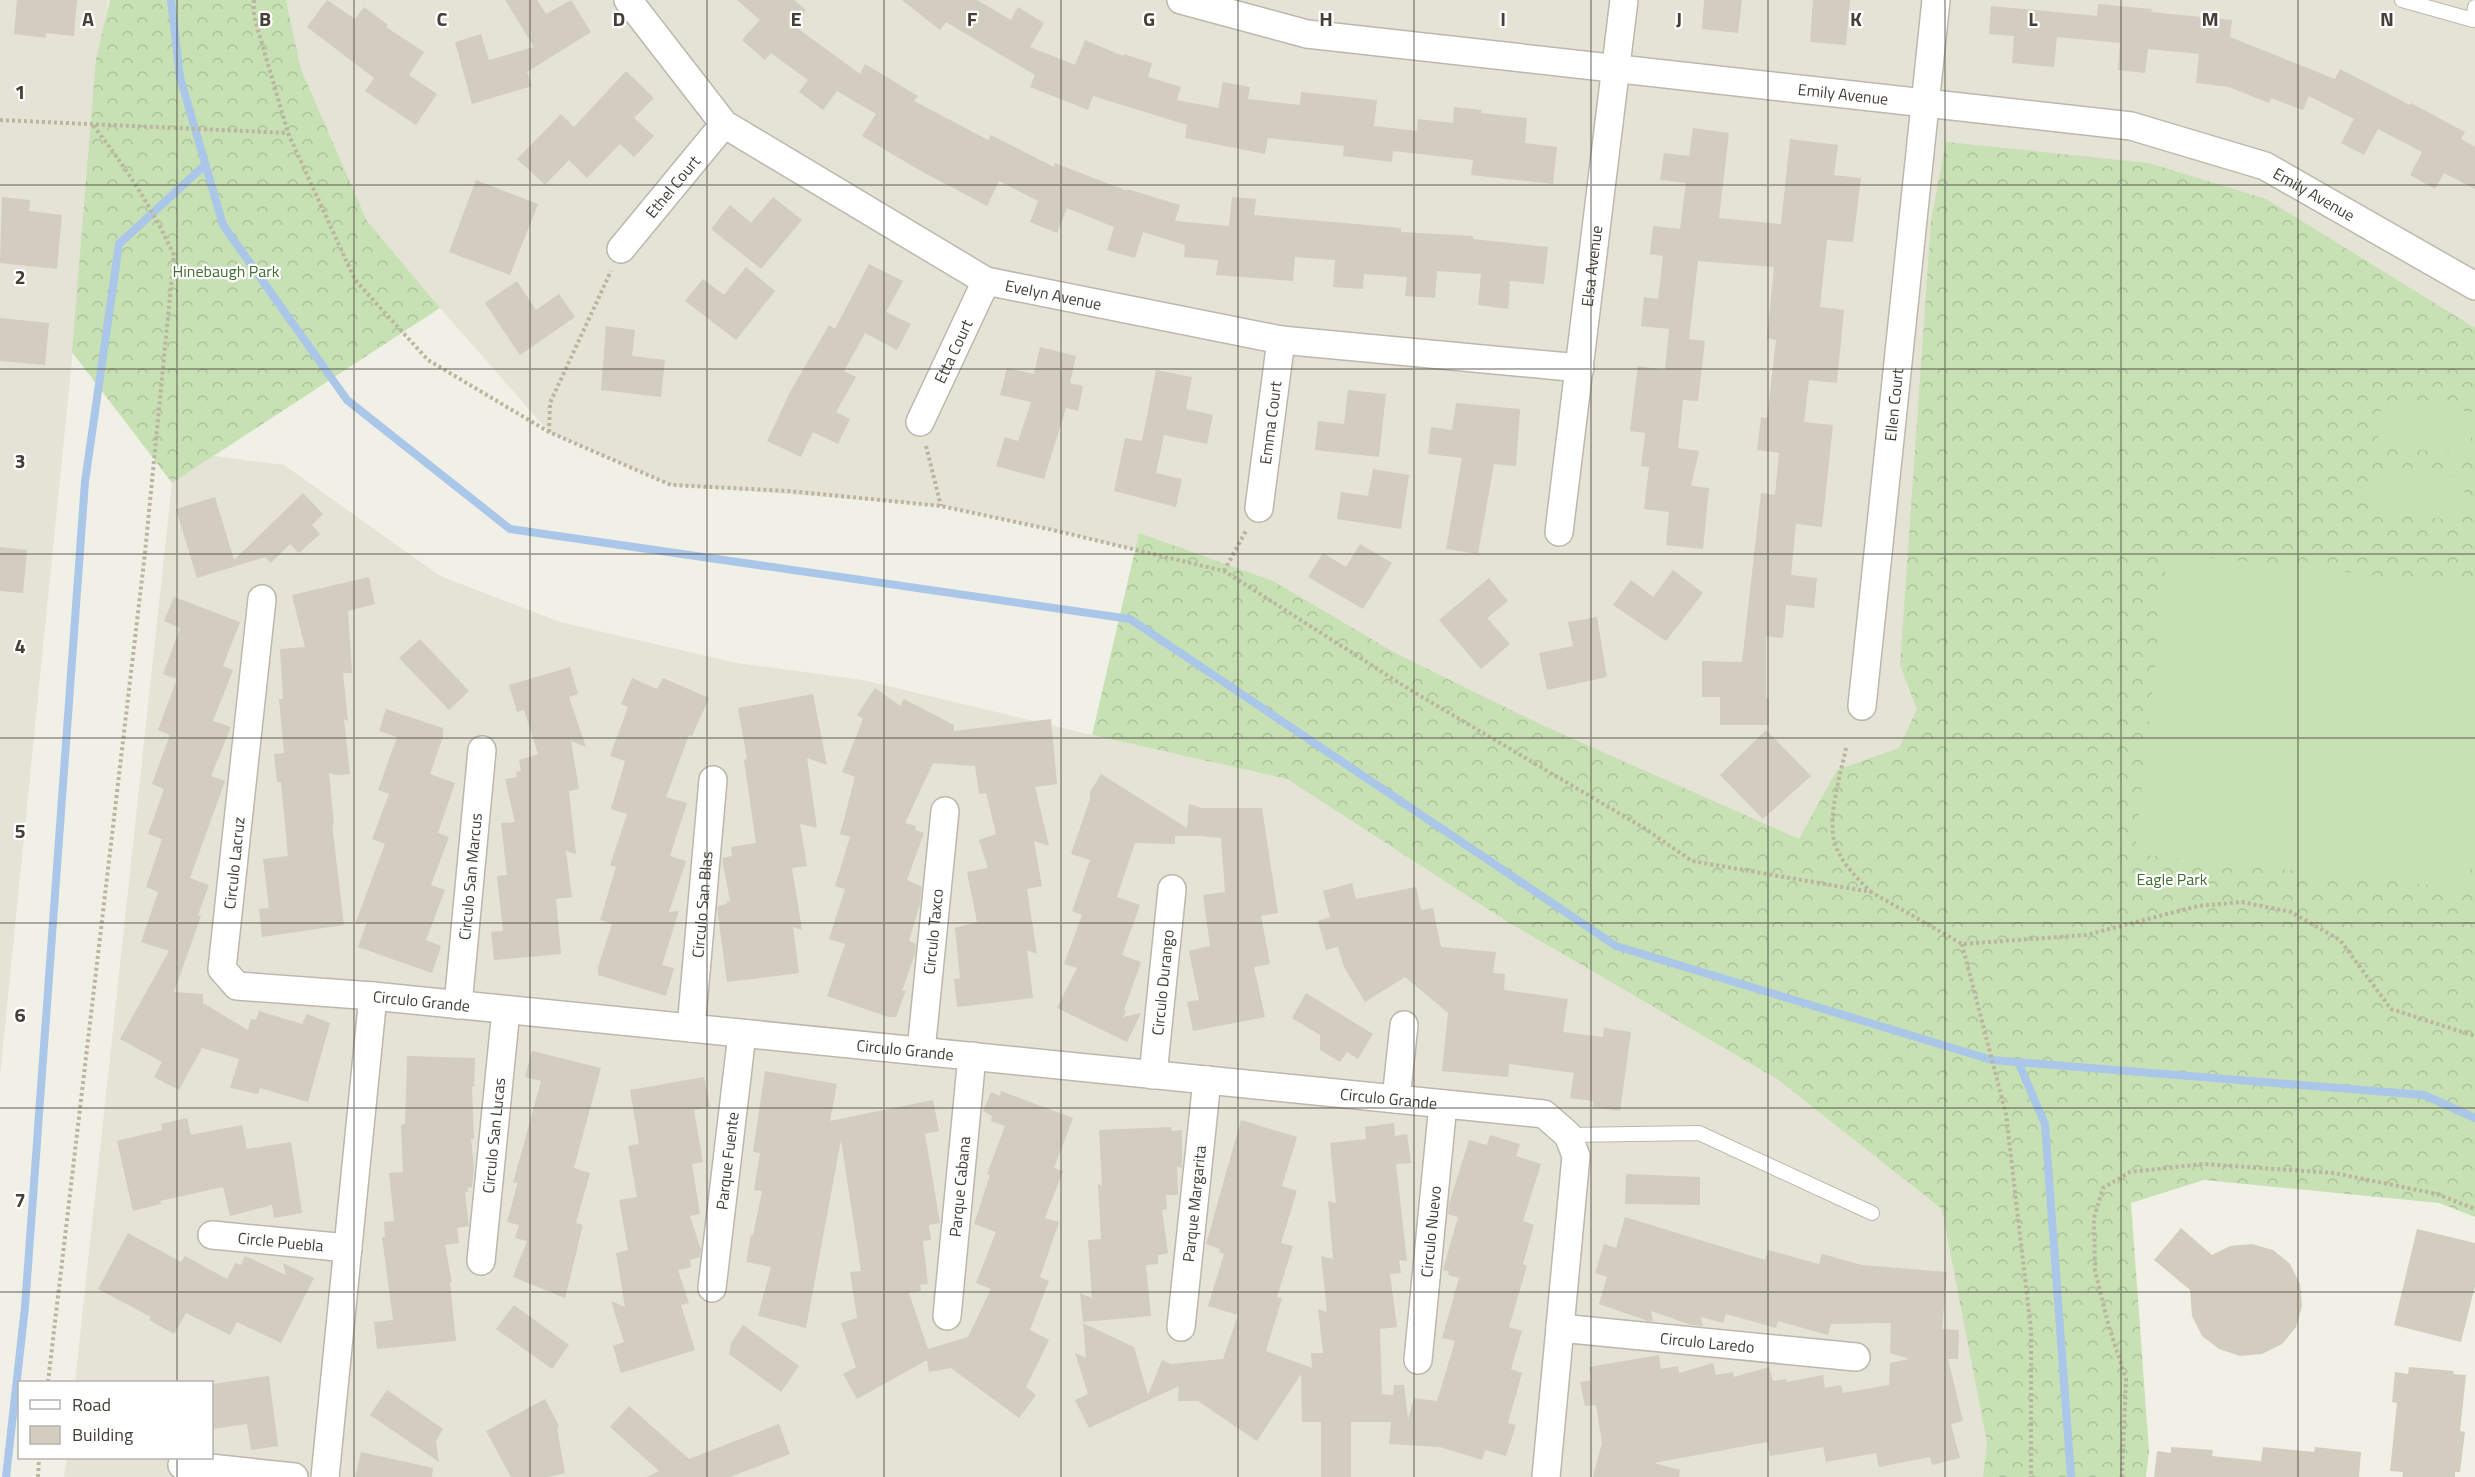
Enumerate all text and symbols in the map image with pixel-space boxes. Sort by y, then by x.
text: A [82,3,94,34]
text: B [259,3,271,34]
text: C [437,3,448,34]
text: D [613,3,625,34]
text: E [790,3,802,34]
text: F [967,3,978,34]
text: G [1143,3,1155,34]
text: H [1319,3,1333,34]
text: I [1500,3,1506,34]
text: J [1676,3,1682,34]
text: K [1850,3,1862,34]
text: L [2028,3,2038,34]
text: M [2201,3,2219,34]
text: N [2380,3,2394,34]
text: 1 [14,76,26,107]
street label: Emily Avenue [1797,77,1890,111]
street label: Ethel Court [639,150,706,223]
street label: Emily Avenue [2269,161,2359,227]
street label: Elsa Avenue [1575,224,1608,308]
park label: Hinebaugh Park [173,259,280,283]
text: 2 [14,261,26,292]
street label: Evelyn Avenue [1003,273,1104,316]
street label: Etta Court [928,315,979,387]
street label: Ellen Court [1878,367,1909,442]
street label: Emma Court [1253,379,1288,466]
text: 3 [14,445,26,476]
text: 4 [14,630,26,661]
street label: Circulo San Marcus [452,812,488,941]
text: 5 [14,815,26,846]
street label: Circulo Lacruz [217,816,251,910]
street label: Circulo San Blas [685,850,719,959]
park label: Eagle Park [2136,867,2208,891]
street label: Circulo Taxco [917,888,949,976]
street label: Circulo Durango [1145,928,1180,1037]
street label: Circulo Grande [372,984,471,1018]
text: 6 [14,999,26,1030]
street label: Circulo Grande [855,1033,955,1066]
street label: Circulo San Lucas [476,1077,511,1195]
street label: Circulo Grande [1339,1082,1438,1115]
street label: Parque Fuente [709,1111,745,1211]
street label: Parque Cabana [943,1135,976,1238]
street label: Parque Margarita [1176,1144,1212,1263]
text: 7 [14,1184,26,1215]
street label: Circulo Nuevo [1414,1185,1447,1279]
street label: Circle Puebla [237,1226,325,1258]
street label: Circulo Laredo [1659,1326,1756,1359]
legend [18,1381,213,1459]
text: Road [72,1391,111,1418]
text: Building [72,1421,133,1448]

